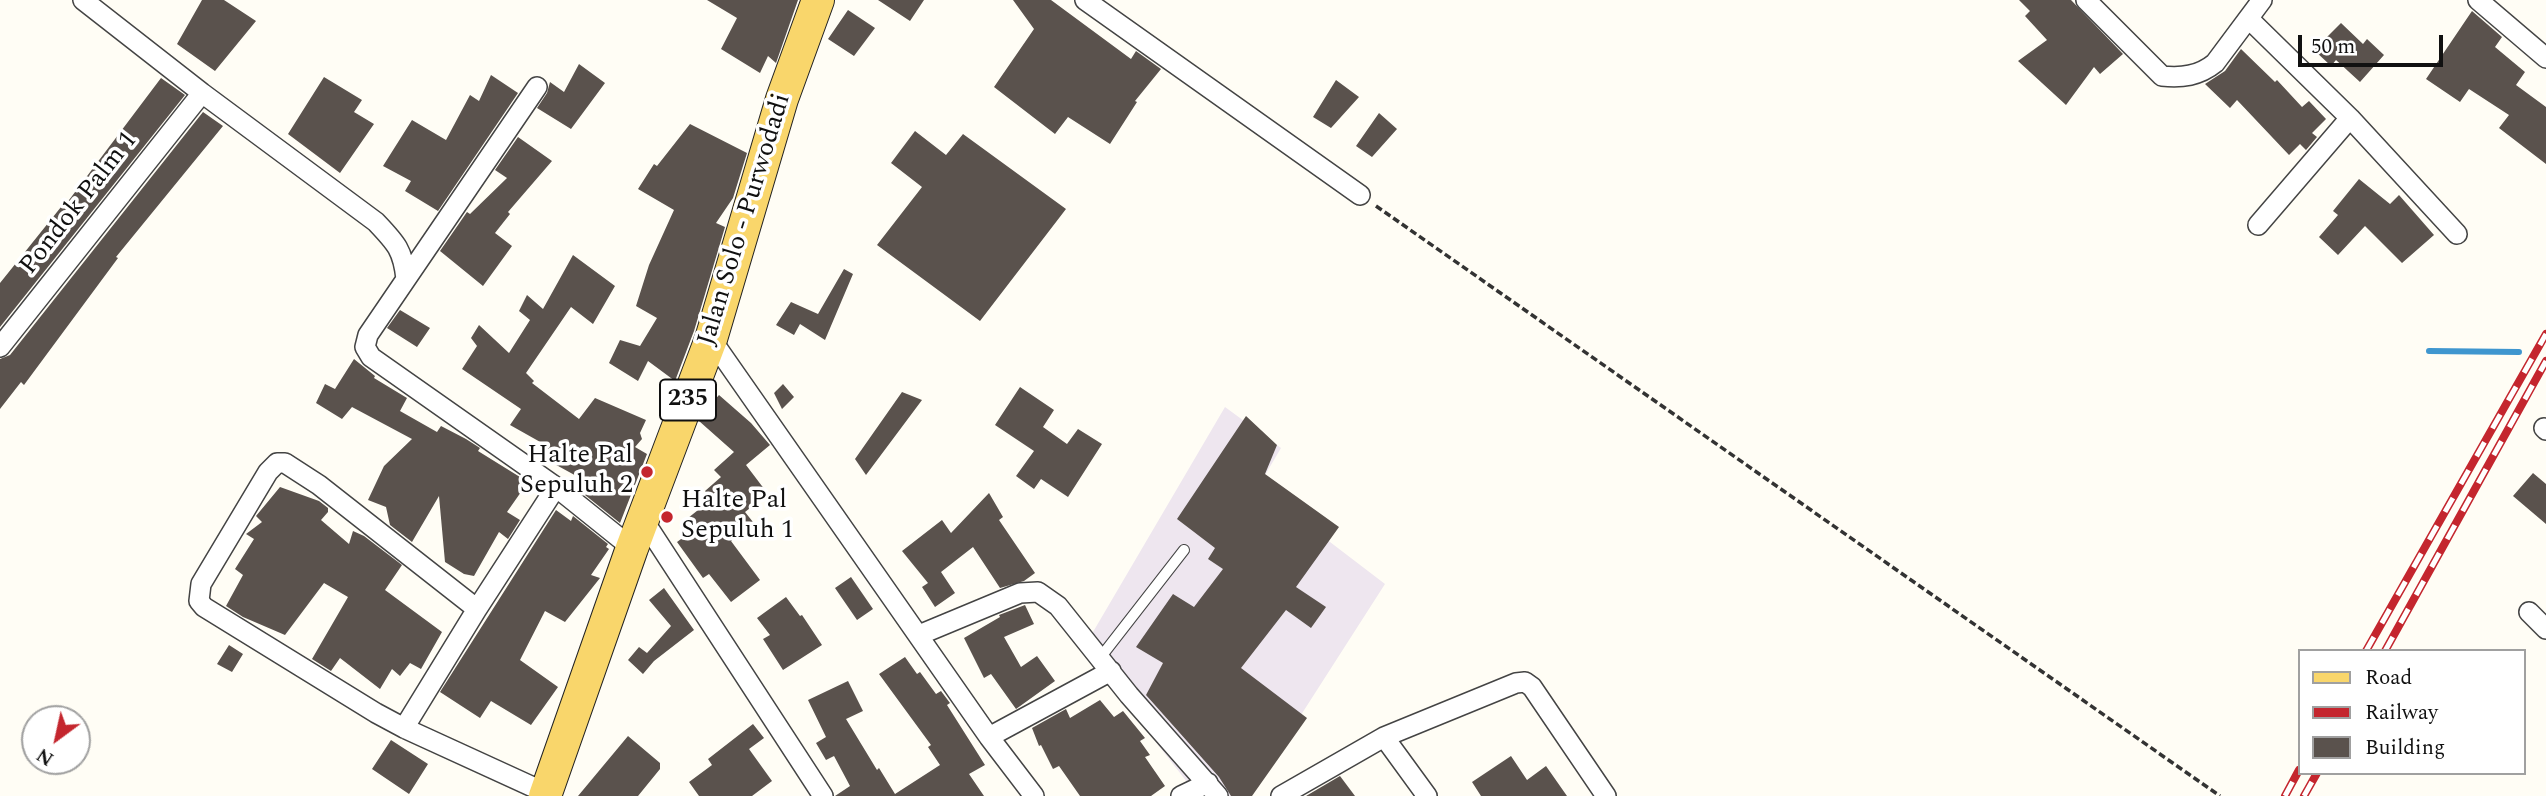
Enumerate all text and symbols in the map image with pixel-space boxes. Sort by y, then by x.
scale bar [2301,21,2446,65]
text: 50 m [2311,31,2355,63]
street label: Jalan Solo - Purwodadi [693,90,799,350]
street label: Pondok Palm 1 [14,126,146,282]
road number: 235 [660,380,716,421]
place label: Halte Pal Sepuluh 2 [520,441,633,503]
marker: Halte Pal Sepuluh 2 [639,464,655,480]
place label: Halte Pal Sepuluh 1 [681,486,794,548]
marker: Halte Pal Sepuluh 1 [659,509,675,525]
legend [2298,649,2525,775]
text: Road [2365,662,2412,694]
text: Railway [2365,697,2438,729]
north arrow [21,705,91,775]
text: Building [2365,732,2445,764]
text: N [31,740,60,773]

